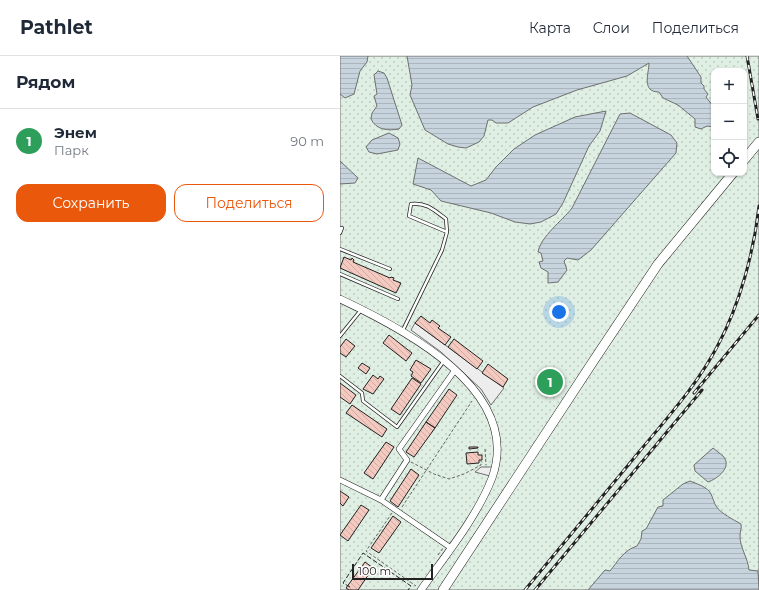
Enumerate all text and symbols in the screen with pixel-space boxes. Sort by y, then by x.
text: Pathlet [20,16,93,39]
text: Карта [529,19,571,37]
text: Слои [593,19,630,37]
text: Поделиться [652,19,739,37]
map controls [711,68,747,176]
button: + [711,68,747,104]
text: Рядом [16,72,75,92]
button: − [711,104,747,140]
text: Энем [54,123,97,142]
text: 1 [26,133,32,149]
text: 90 m [290,133,324,149]
button: locate [711,140,747,176]
text: Парк [54,142,89,158]
button: Сохранить [16,184,166,222]
button: Поделиться [174,184,324,222]
your location [549,302,569,322]
pin: 1 [537,367,563,397]
scale bar [352,562,433,581]
text: 100 m [358,564,391,578]

